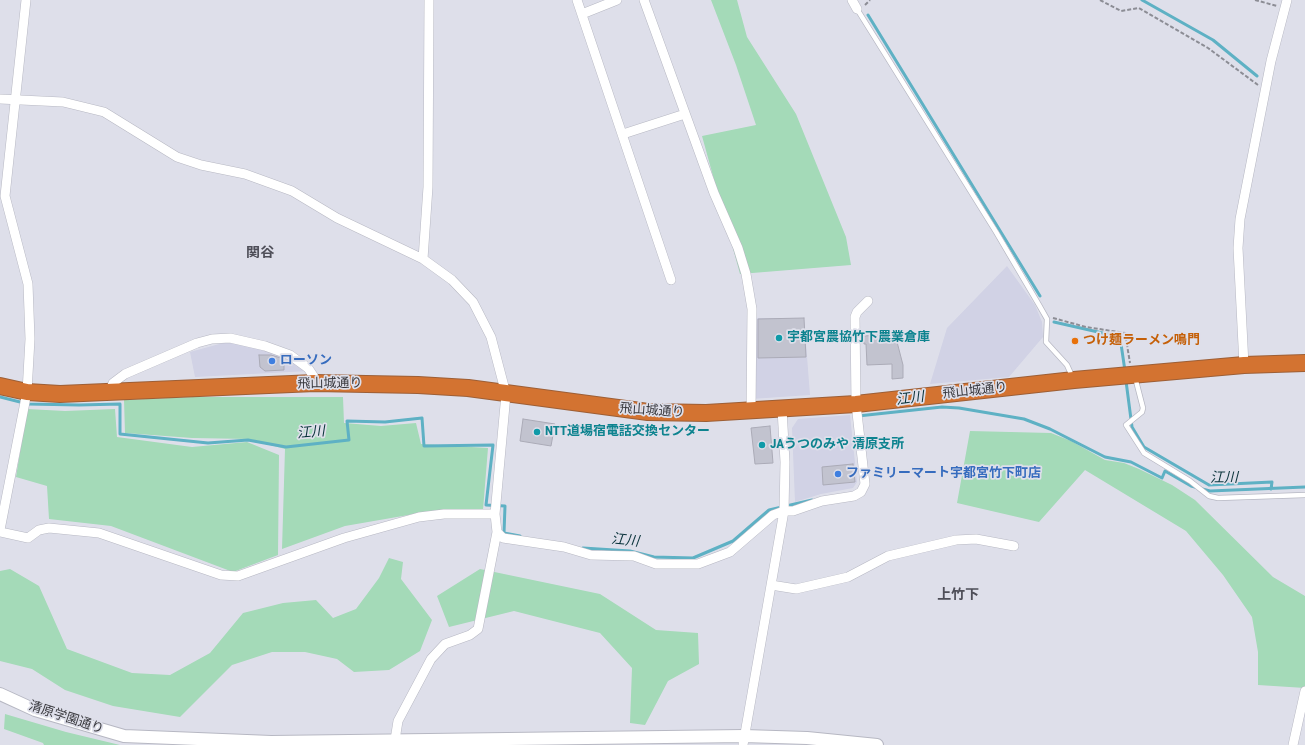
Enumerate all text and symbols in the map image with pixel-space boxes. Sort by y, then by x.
district label: 関谷 [246,245,274,261]
place label: 宇都宮農協竹下農業倉庫 [787,330,930,346]
marker: 宇都宮農協竹下農業倉庫 [774,333,784,343]
place label: つけ麺ラーメン鳴門 [1083,333,1200,349]
marker: つけ麺ラーメン鳴門 [1070,336,1080,346]
place label: ローソン [280,353,332,369]
marker: ローソン [267,356,277,366]
street label: 飛山城通り [297,376,363,392]
street label: 飛山城通り [942,380,1008,402]
water label: 江川 [895,389,925,409]
street label: 飛山城通り [619,401,685,421]
water label: 江川 [296,423,326,443]
place label: NTT道場宿電話交換センター [545,424,710,440]
marker: NTT道場宿電話交換センター [532,427,542,437]
place label: JAうつのみや 清原支所 [770,437,904,453]
marker: JAうつのみや 清原支所 [757,440,767,450]
place label: ファミリーマート宇都宮竹下町店 [846,466,1041,482]
marker: ファミリーマート宇都宮竹下町店 [833,469,843,479]
water label: 江川 [1210,470,1238,486]
water label: 江川 [610,531,640,551]
district label: 上竹下 [937,587,979,603]
street label: 清原学園通り [26,699,106,737]

